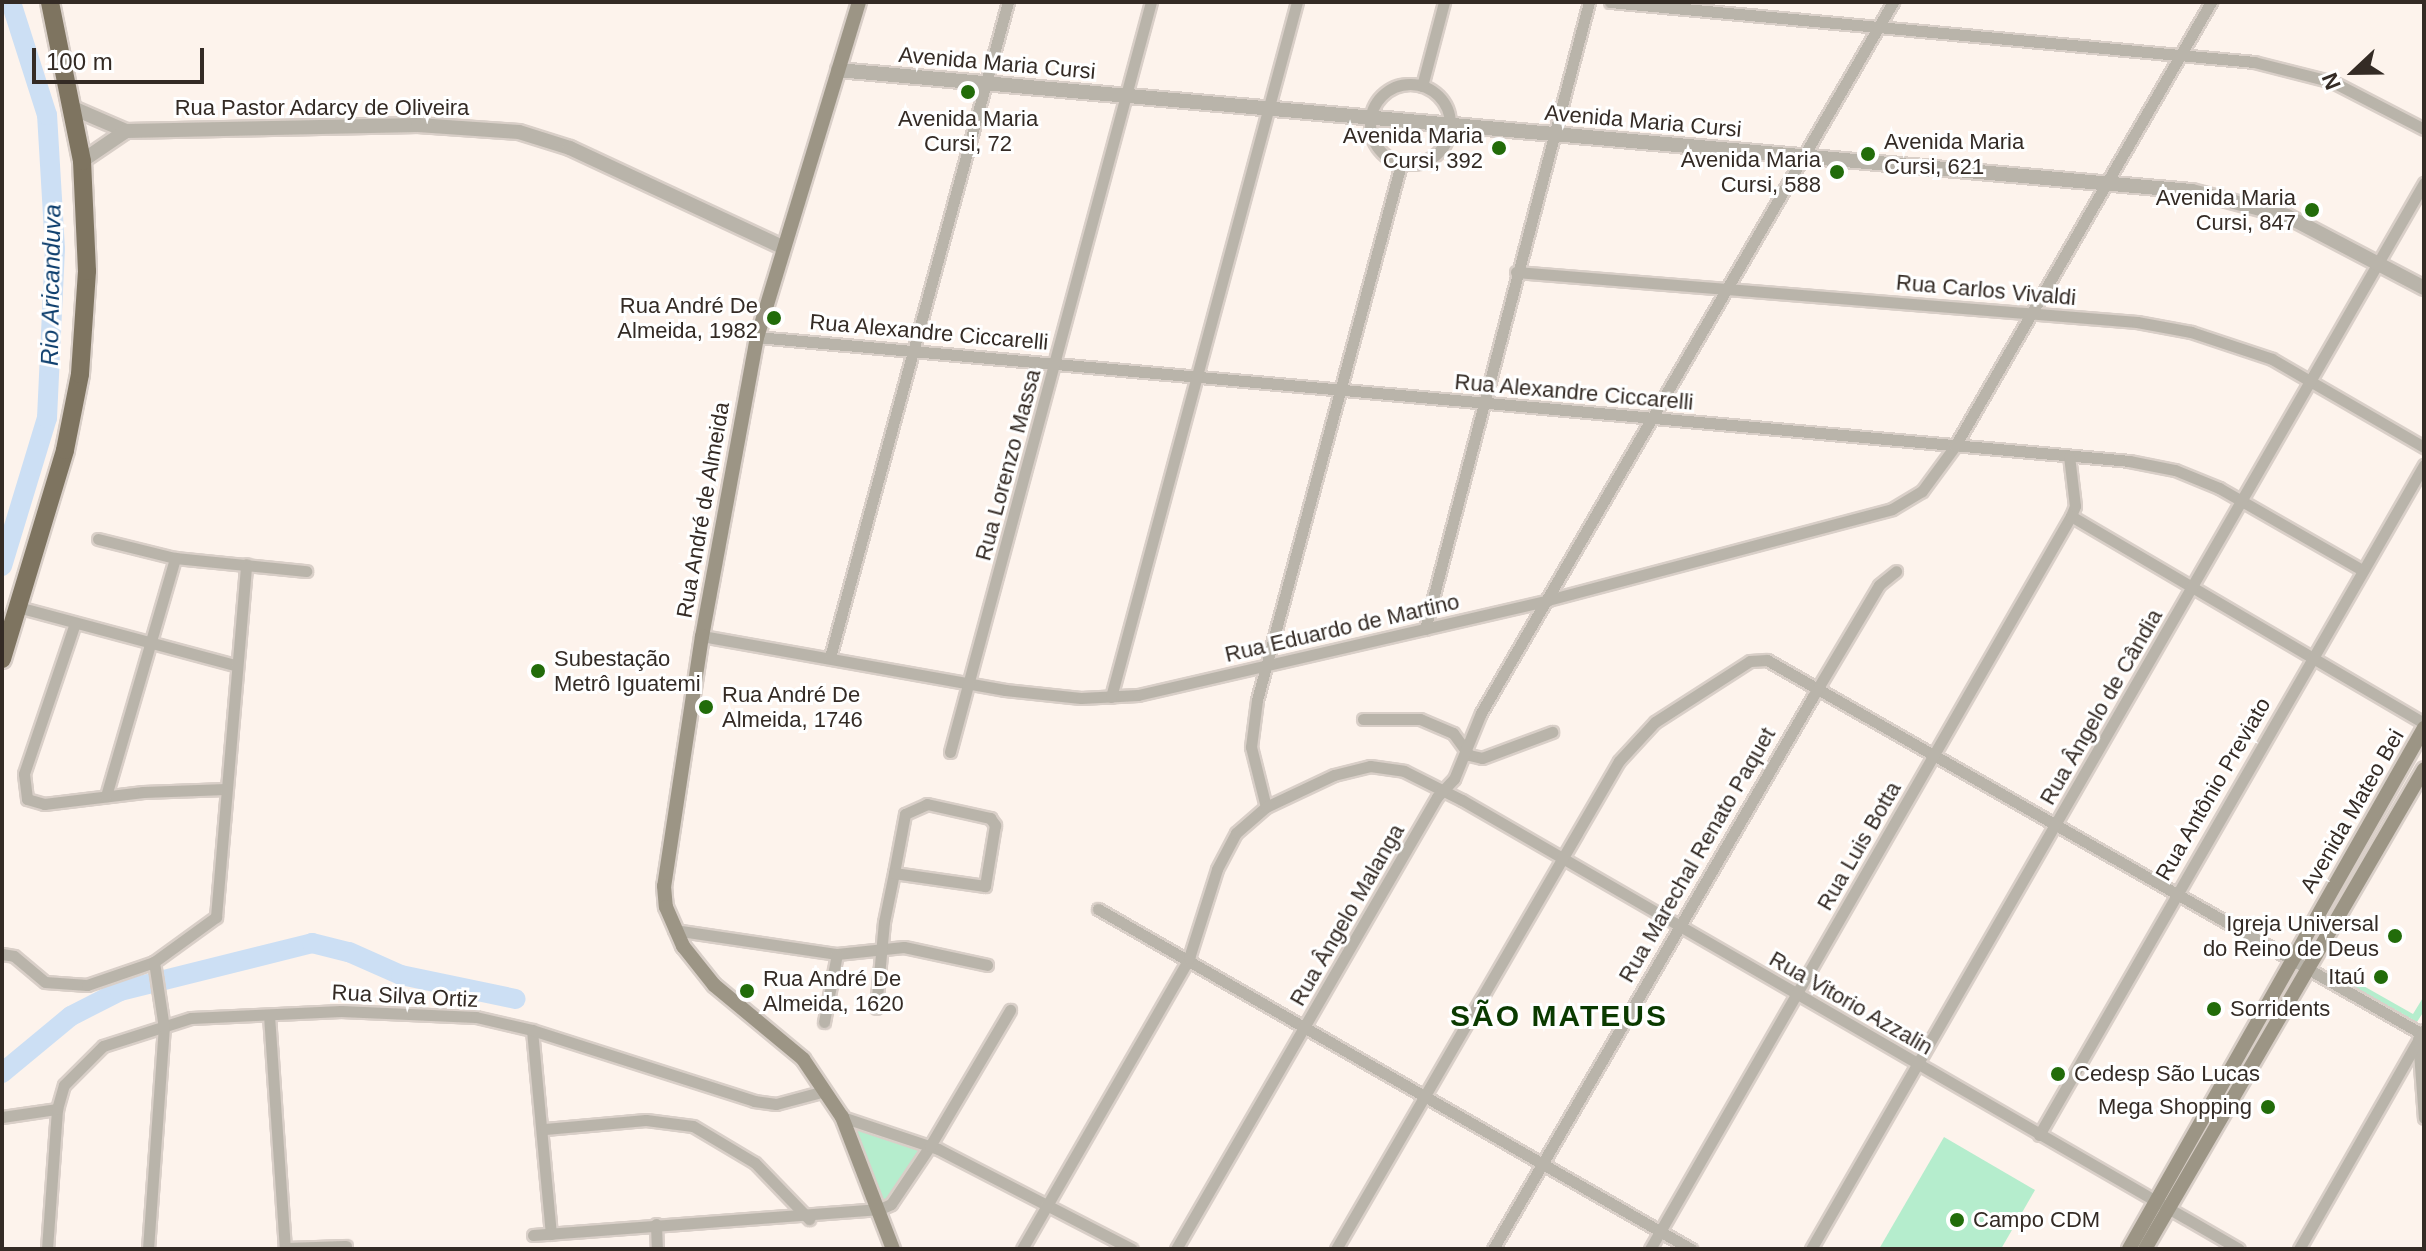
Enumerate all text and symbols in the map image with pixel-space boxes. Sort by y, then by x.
scale bar [36,32,208,82]
north arrow [2314,32,2394,112]
street label: Avenida Maria Cursi [897,41,1097,85]
text: 100 m [46,48,113,75]
text: N [2317,69,2346,93]
marker: Avenida Maria Cursi, 72 [959,83,977,101]
street label: Rua Pastor Adarcy de Oliveira [174,95,470,121]
street label: Avenida Maria Cursi [1543,99,1743,143]
place label: Avenida Maria Cursi, 72 [898,105,1038,156]
place label: Avenida Maria Cursi, 392 [1343,122,1483,174]
place label: Avenida Maria Cursi, 621 [1884,128,2024,180]
marker: Avenida Maria Cursi, 392 [1490,139,1508,157]
marker: Avenida Maria Cursi, 621 [1859,145,1877,163]
place label: Avenida Maria Cursi, 588 [1681,146,1821,198]
marker: Avenida Maria Cursi, 588 [1828,163,1846,181]
place label: Avenida Maria Cursi, 847 [2156,184,2296,236]
marker: Avenida Maria Cursi, 847 [2303,201,2321,219]
water label: Rio Aricanduva [35,203,67,367]
street label: Rua Carlos Vivaldi [1895,269,2077,311]
place label: Rua André De Almeida, 1982 [617,292,758,344]
street label: Rua Alexandre Ciccarelli [808,308,1050,356]
marker: Rua André De Almeida, 1982 [765,309,783,327]
street label: Rua Lorenzo Massa [970,366,1046,564]
street label: Rua Alexandre Ciccarelli [1453,368,1695,416]
street label: Rua André de Almeida [671,399,735,621]
street label: Rua Eduardo de Martino [1222,588,1462,668]
street label: Rua Ângelo de Cândia [2034,605,2168,809]
place label: Subestação Metrô Iguatemi [554,645,701,696]
marker: Subestação Metrô Iguatemi [529,662,547,680]
place label: Rua André De Almeida, 1746 [722,681,863,732]
street label: Rua Antônio Previato [2150,692,2276,886]
marker: Rua André De Almeida, 1746 [697,698,715,716]
street label: Rua Marechal Renato Paquet [1613,723,1781,987]
street label: Avenida Mateo Bei [2295,725,2409,897]
street label: Rua Luis Botta [1811,777,1907,915]
street label: Rua Ângelo Malanga [1284,819,1410,1011]
place label: Igreja Universal do Reino de Deus [2203,910,2379,962]
marker: Igreja Universal do Reino de Deus [2386,927,2404,945]
street label: Rua Vitorio Azzalin [1764,945,1938,1061]
place label: Itaú [2328,964,2365,990]
place label: Rua André De Almeida, 1620 [763,965,904,1016]
marker: Itaú [2372,968,2390,986]
street label: Rua Silva Ortiz [331,979,479,1013]
marker: Rua André De Almeida, 1620 [738,982,756,1000]
place label: Sorridents [2230,996,2330,1022]
district label: SÃO MATEUS [1450,998,1668,1034]
marker: Sorridents [2205,1000,2223,1018]
place label: Cedesp São Lucas [2074,1061,2260,1087]
marker: Cedesp São Lucas [2049,1065,2067,1083]
place label: Mega Shopping [2098,1094,2252,1120]
marker: Mega Shopping [2259,1098,2277,1116]
place label: Campo CDM [1973,1207,2100,1233]
marker: Campo CDM [1948,1211,1966,1229]

